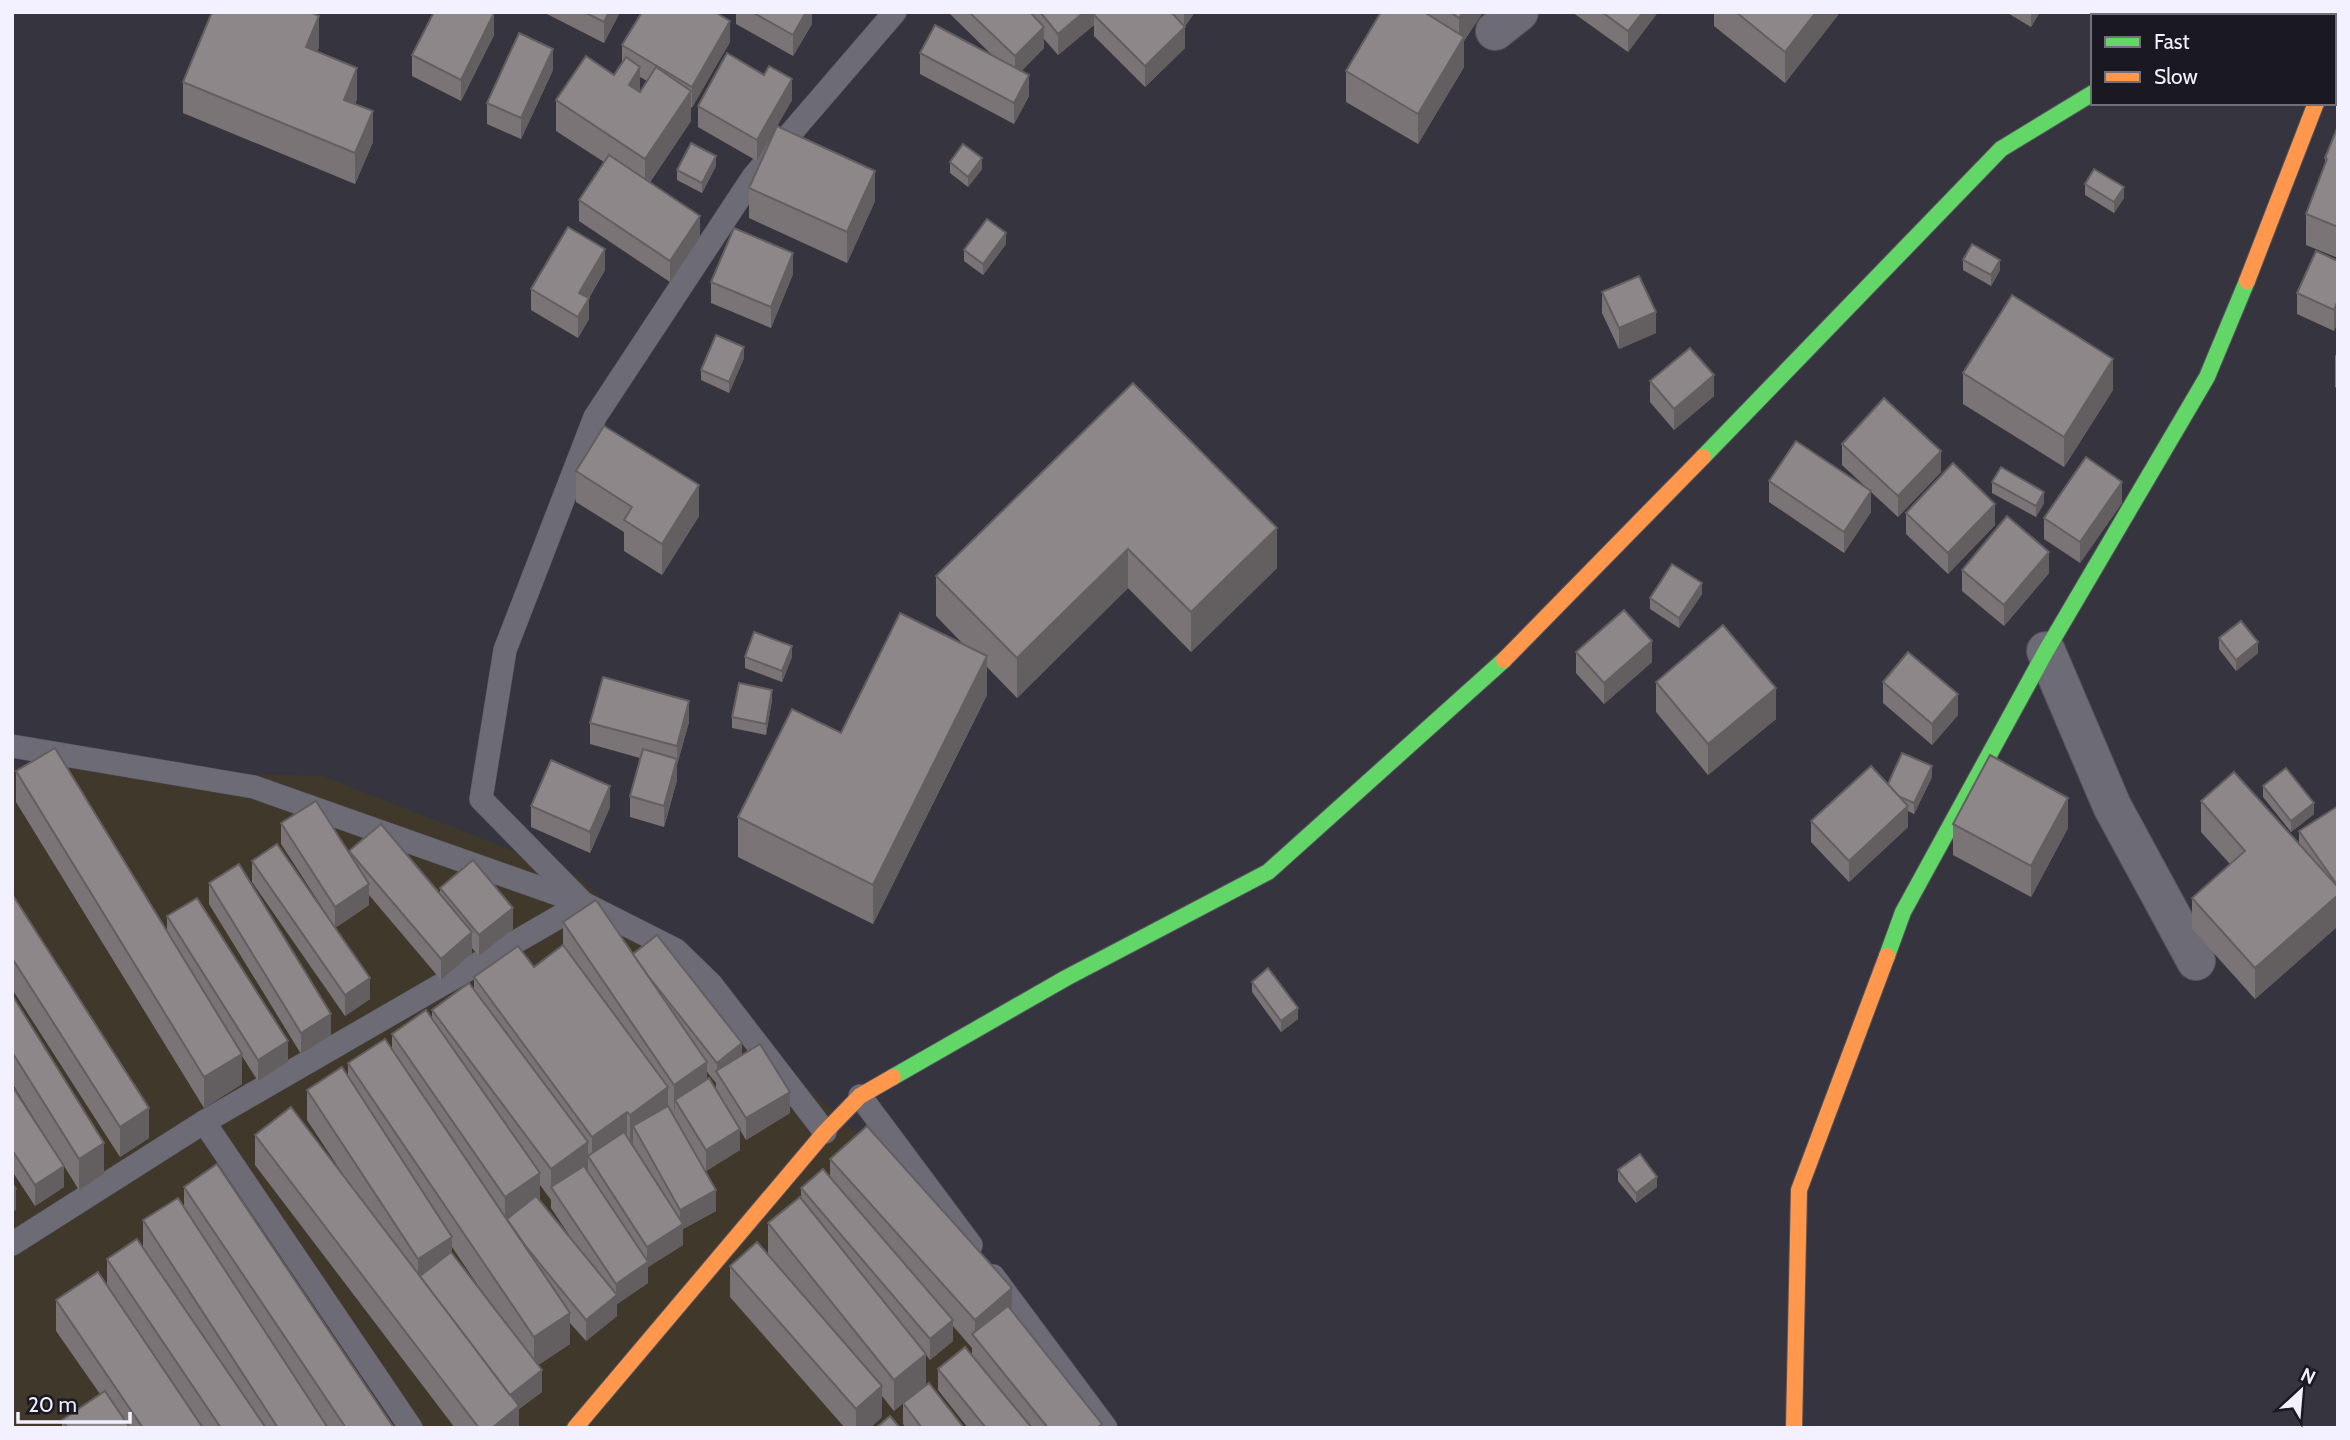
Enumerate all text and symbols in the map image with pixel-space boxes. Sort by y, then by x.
legend [2091,14,2336,105]
text: Fast [2154,29,2190,54]
text: Slow [2154,64,2198,89]
north arrow [2266,1356,2336,1426]
text: N [2297,1363,2319,1389]
scale bar [18,1380,130,1424]
text: 20 m [28,1392,77,1417]

